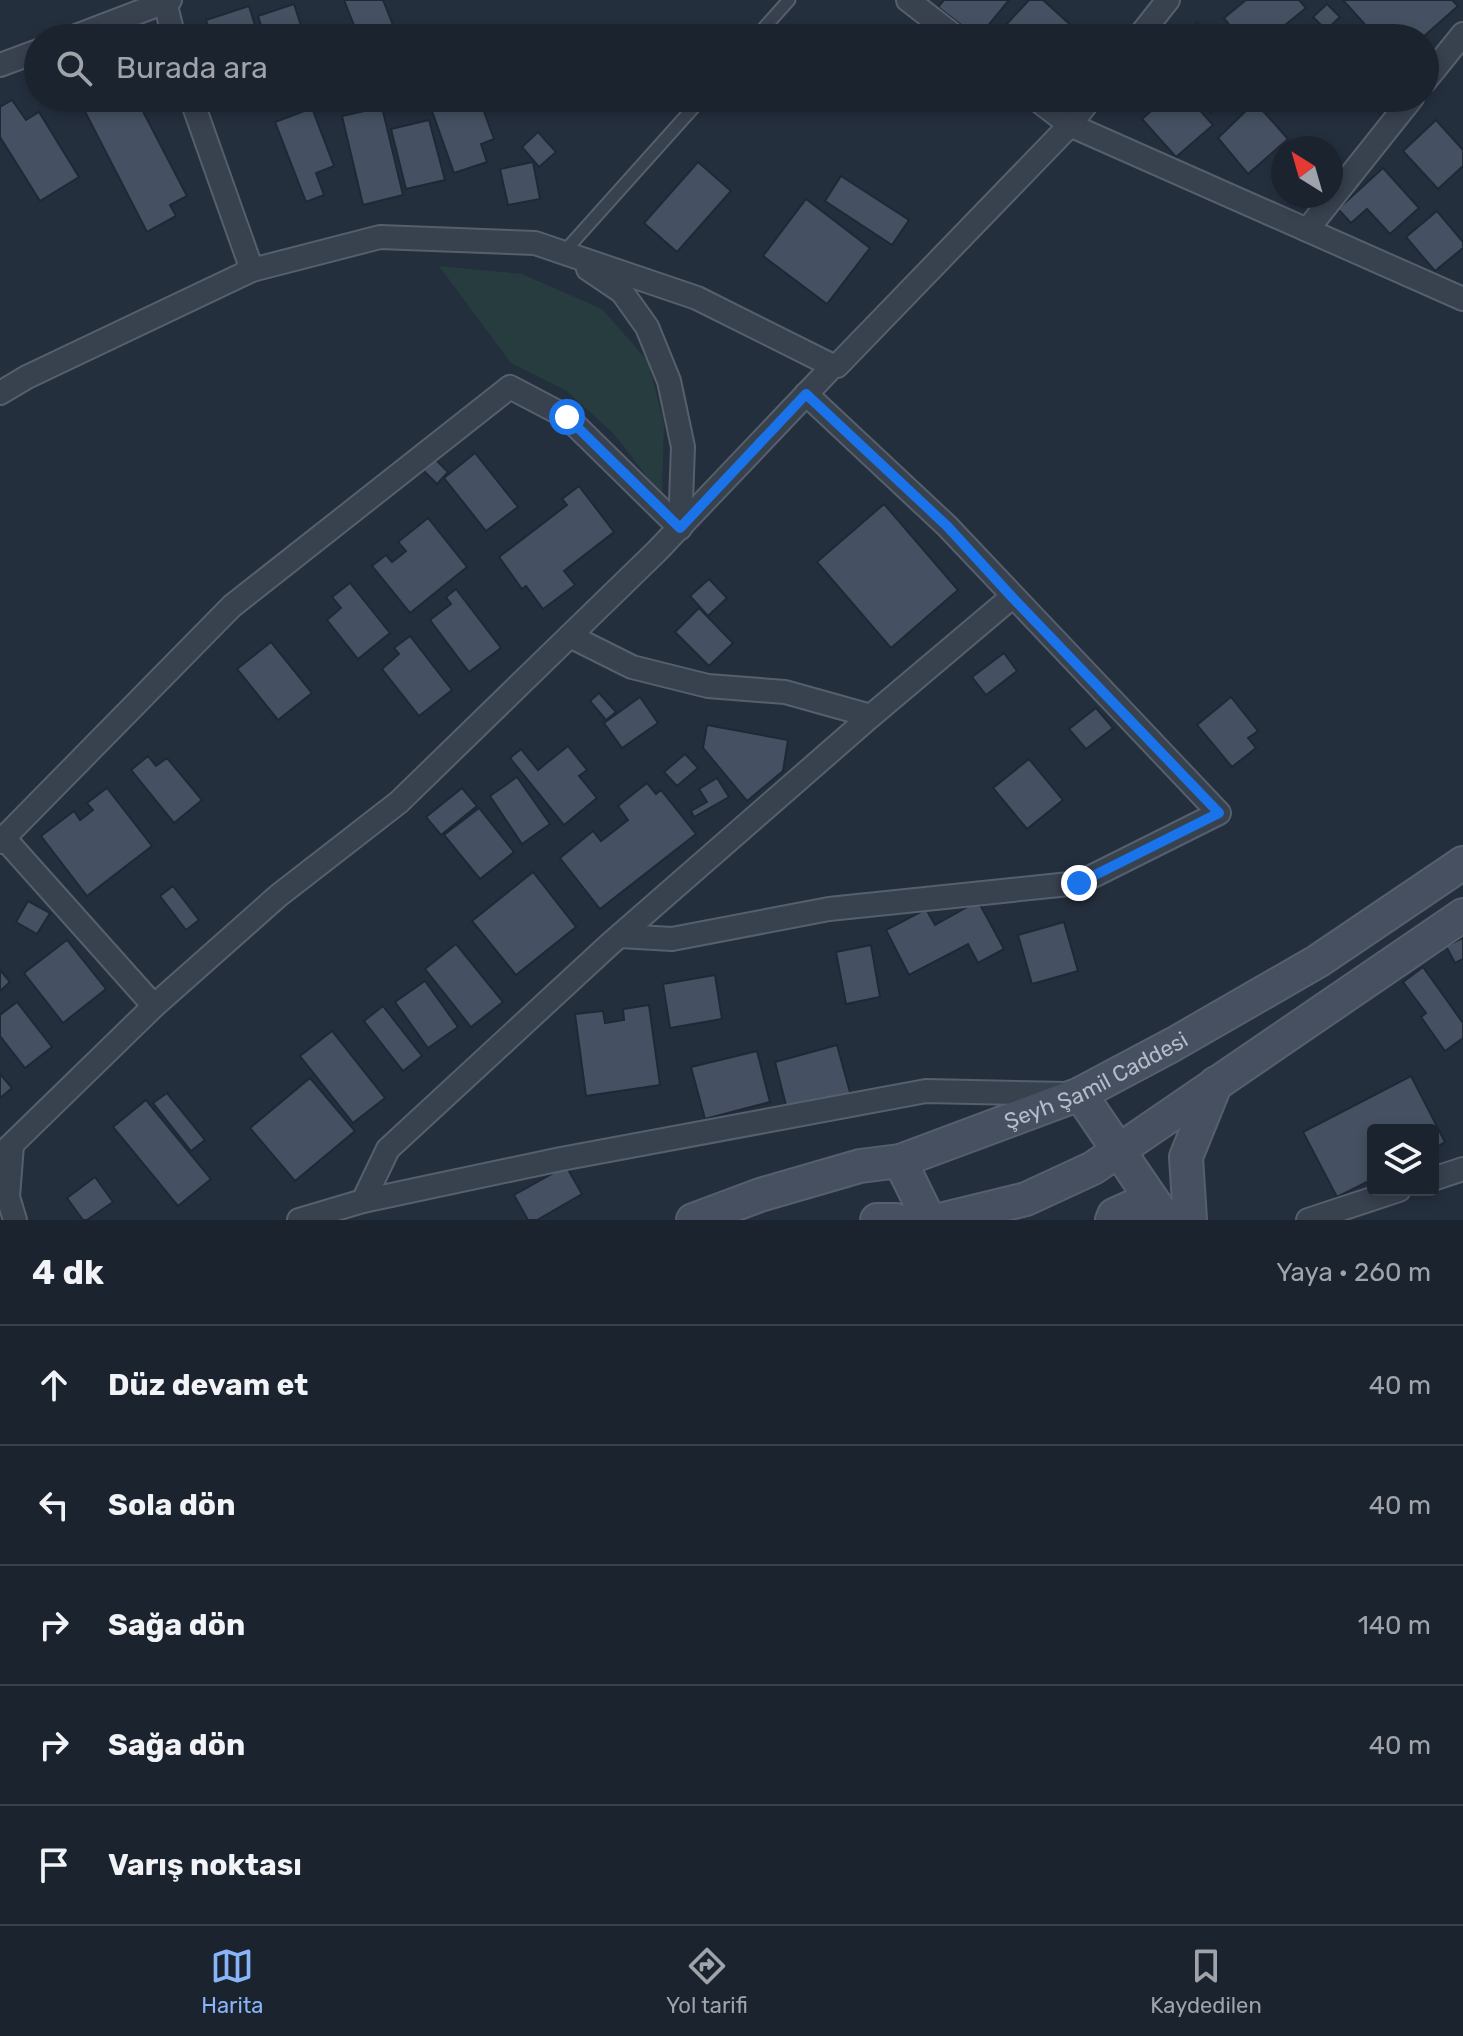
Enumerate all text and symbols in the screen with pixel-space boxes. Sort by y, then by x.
search box [24,24,1439,112]
icon: search [52,46,96,90]
text: Burada ara [116,50,268,86]
north arrow [1271,136,1343,208]
route start [549,399,585,435]
route end [1061,865,1097,901]
street label: Şeyh Şamil Caddesi [1001,1026,1193,1135]
map controls [1367,1124,1439,1196]
button: layers [1367,1124,1439,1196]
text: 4 dk [32,1252,104,1293]
text: Yaya · 260 m [1276,1257,1431,1288]
icon: ahead [32,1363,76,1407]
text: Düz devam et [108,1367,308,1403]
text: 40 m [1369,1370,1431,1401]
icon: left [32,1483,76,1527]
text: Sola dön [108,1487,235,1523]
text: 40 m [1369,1490,1431,1521]
icon: right [32,1603,76,1647]
text: Sağa dön [108,1607,245,1643]
text: 140 m [1358,1610,1431,1641]
icon: right [32,1723,76,1767]
text: Sağa dön [108,1727,245,1763]
text: 40 m [1369,1730,1431,1761]
icon: arrive [32,1843,76,1887]
text: Varış noktası [108,1847,302,1883]
tab: Harita [201,1944,264,2019]
tab: Yol tarifi [666,1944,748,2019]
tab: Kaydedilen [1150,1944,1262,2019]

